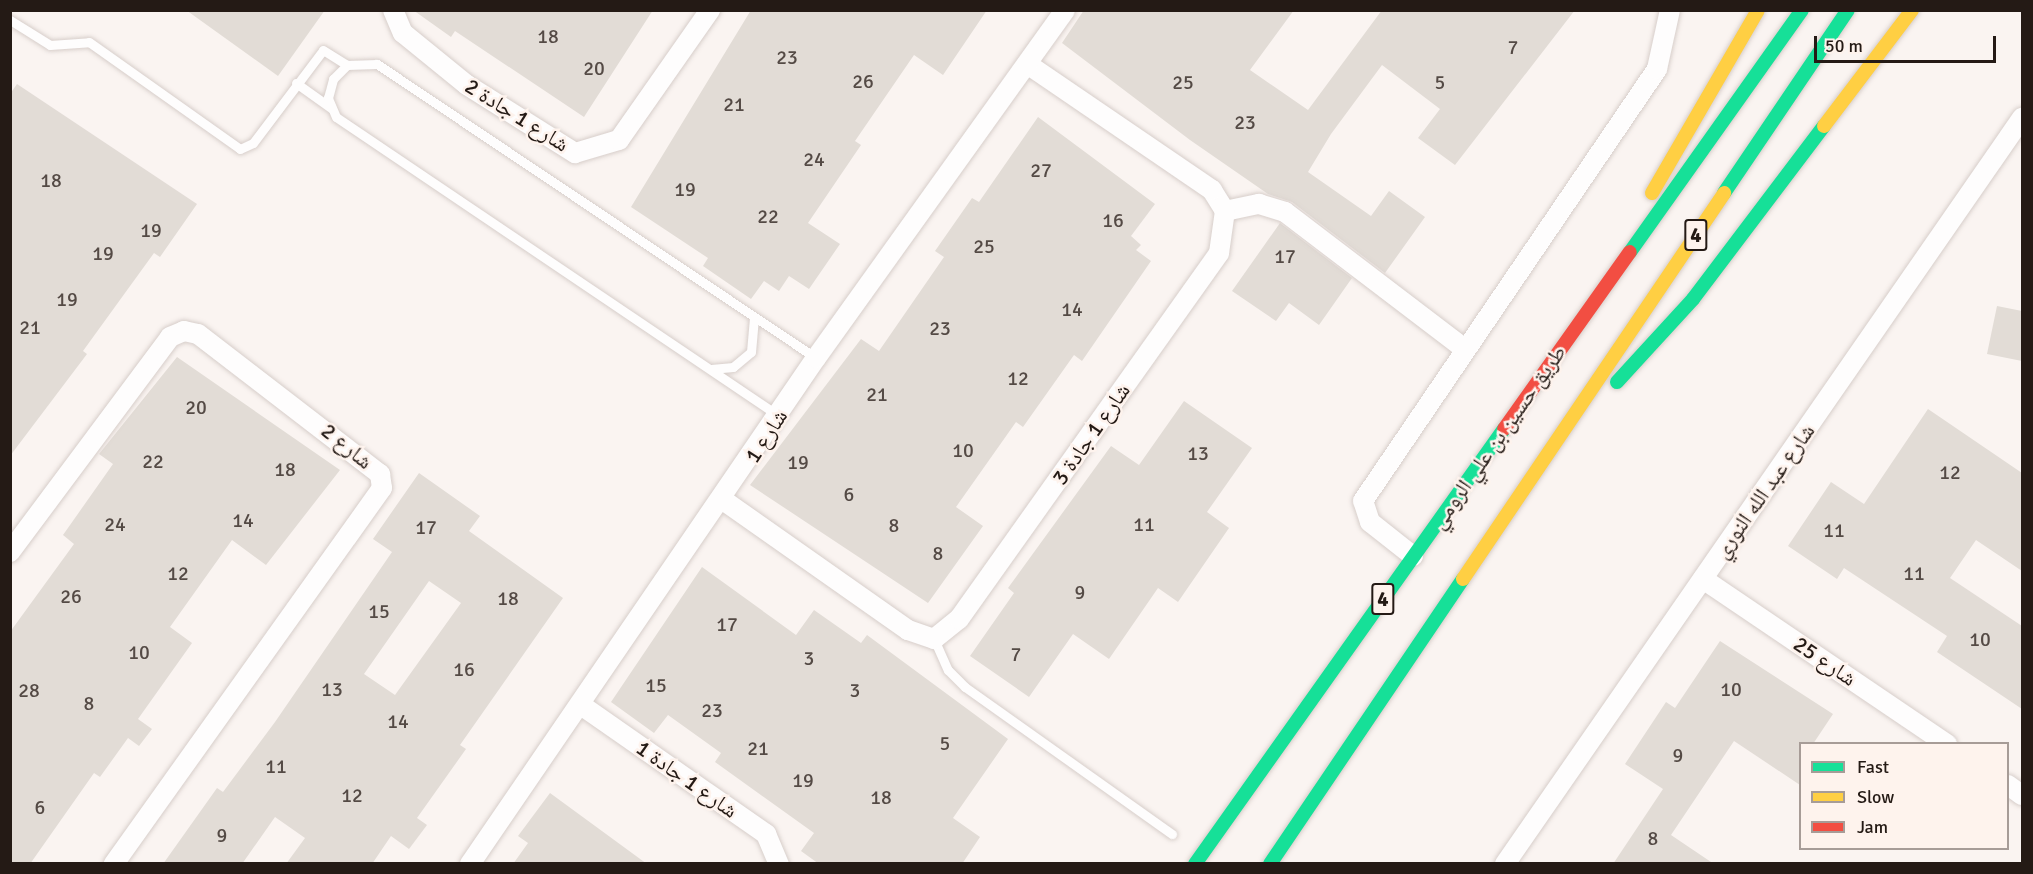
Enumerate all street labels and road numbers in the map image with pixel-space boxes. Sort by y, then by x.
street label: شارع 1 جادة 2 [460,73,574,157]
road number: 4 [1684,217,1708,253]
street label: طريق حسين بن علي الرومي [1425,340,1571,534]
street label: شارع 1 جادة 3 [1046,378,1136,490]
street label: شارع 1 [739,404,793,468]
street label: شارع 2 [316,417,378,475]
street label: شارع عبد الله النوري [1708,419,1820,563]
road number: 4 [1371,581,1395,617]
street label: شارع 25 [1788,630,1862,692]
street label: شارع 1 جادة 1 [631,734,743,824]

